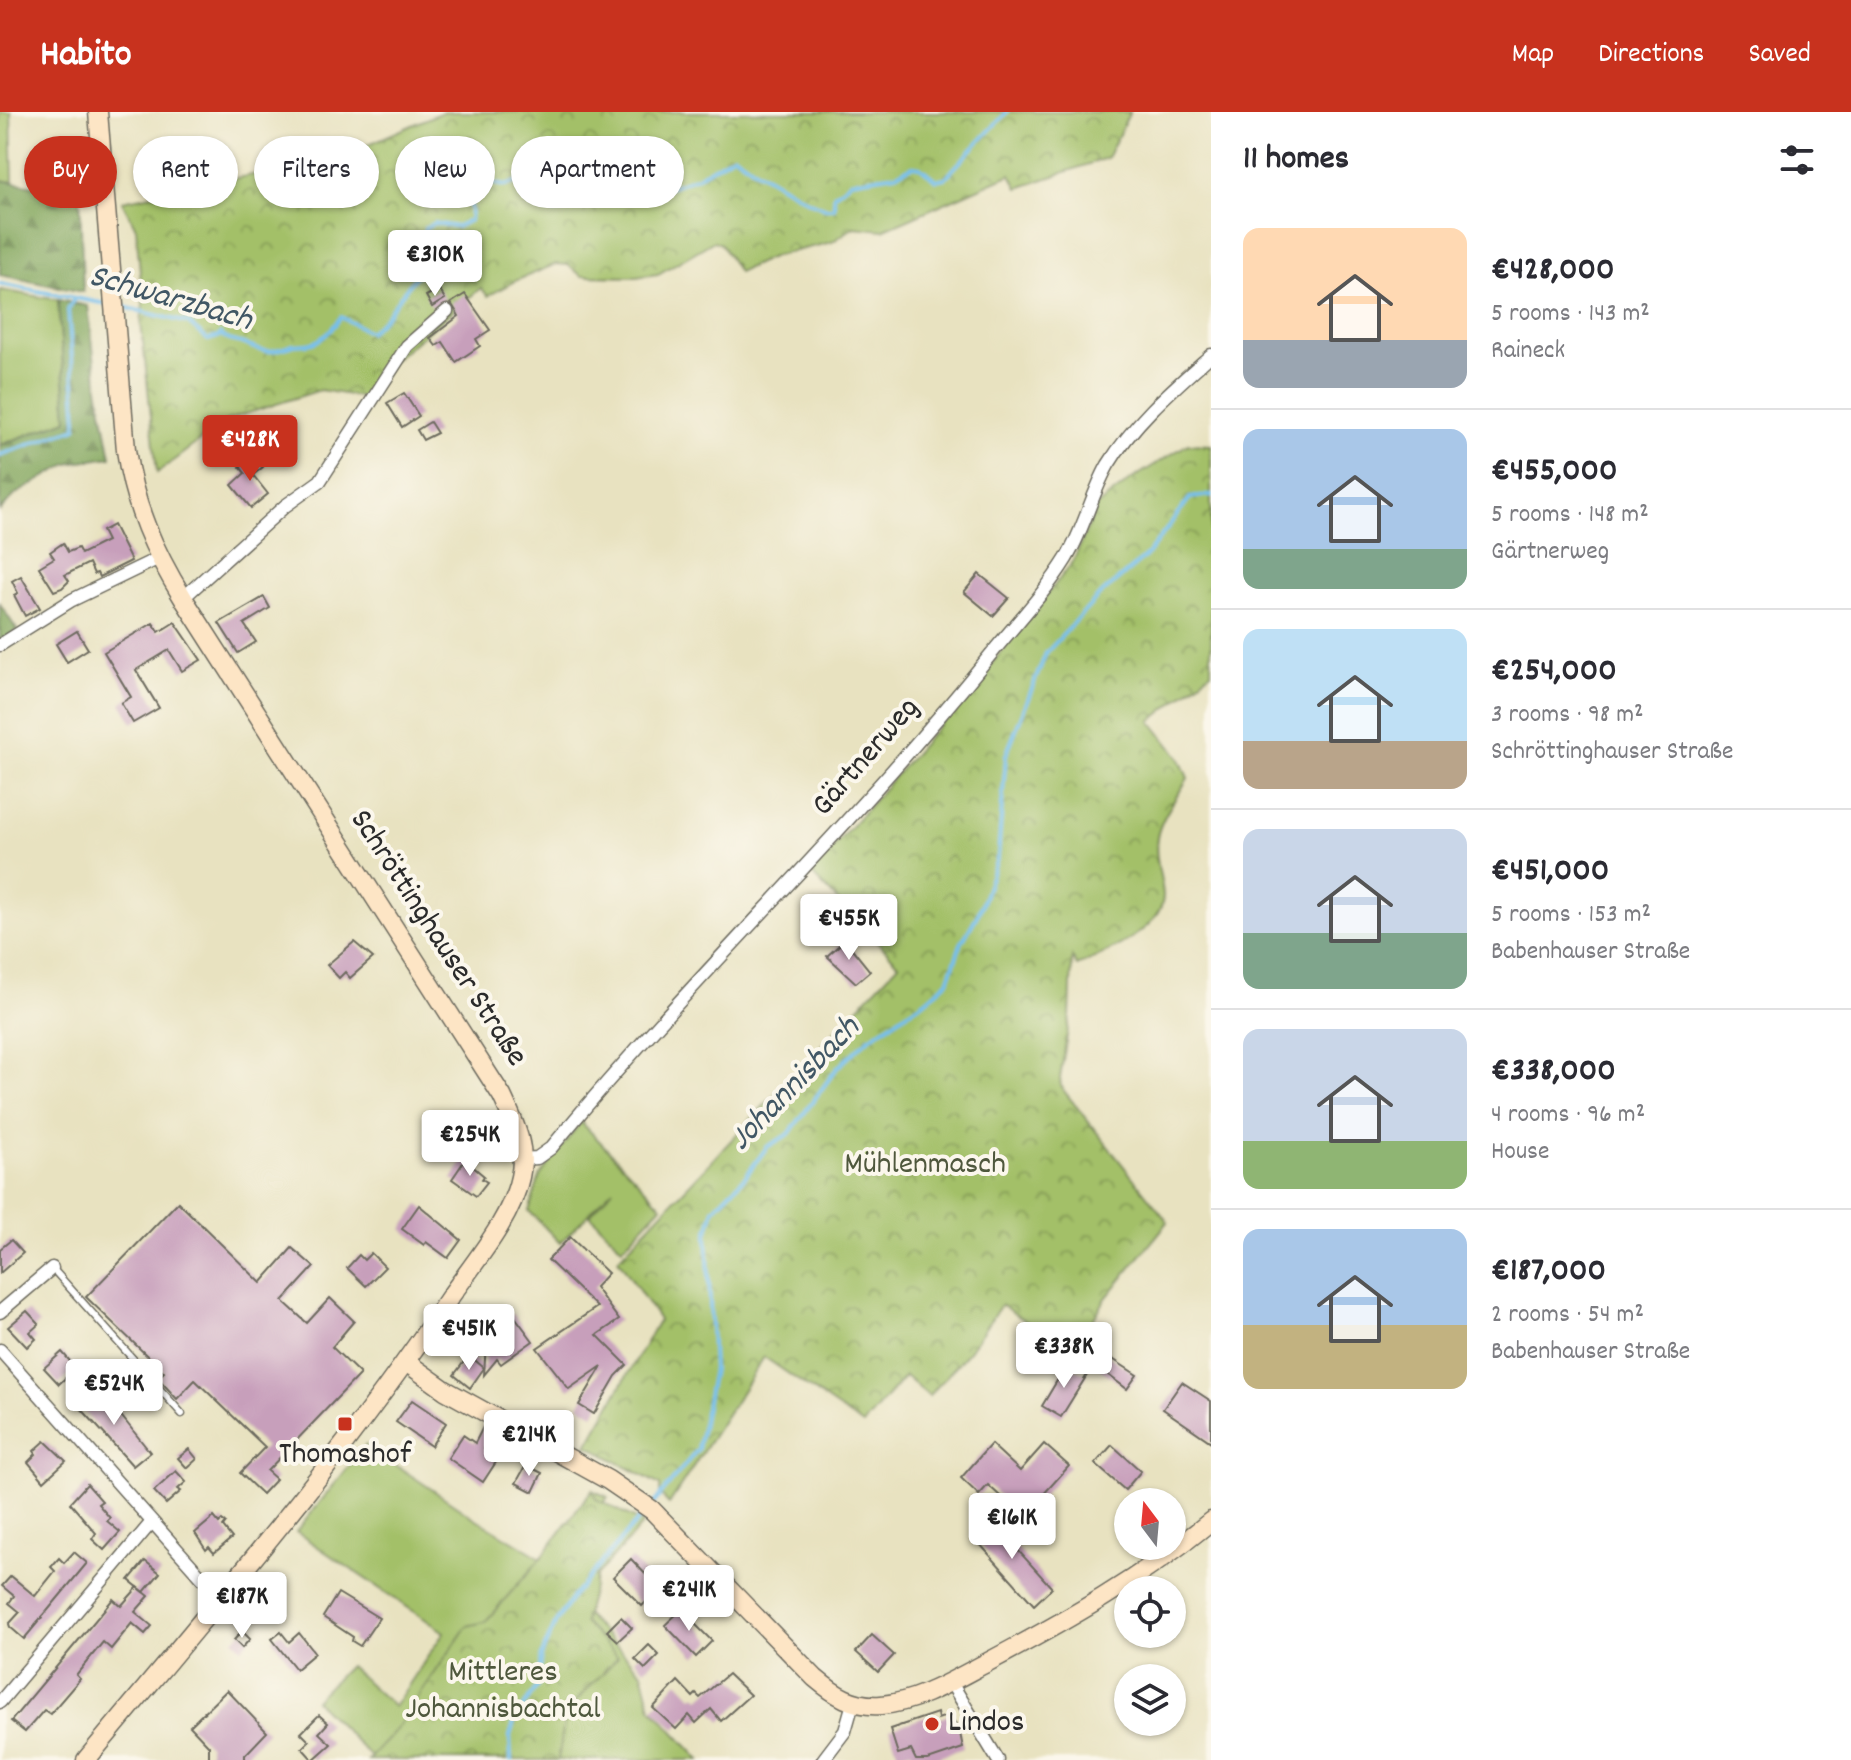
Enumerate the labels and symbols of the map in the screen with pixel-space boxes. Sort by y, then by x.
pin: €310K [379,230,491,298]
water label: Schwarzbach [83,253,259,347]
pin: €428K [194,415,306,483]
street label: Gärtnerweg [802,688,932,828]
street label: Schröttinghauser Straße [336,801,538,1077]
pin: €455K [793,894,905,962]
water label: Johannisbach [719,1005,874,1163]
pin: €254K [414,1110,526,1178]
park label: Mühlenmasch [844,1143,1006,1189]
pin: €451K [413,1304,525,1372]
pin: €338K [1008,1322,1120,1390]
pin: €524K [58,1359,170,1427]
pin: €214K [473,1410,585,1478]
marker: Thomashof [336,1415,354,1433]
place label: Thomashof [279,1433,412,1479]
north arrow [1114,1488,1186,1560]
pin: €161K [956,1493,1068,1561]
pin: €241K [633,1565,745,1633]
pin: €187K [186,1572,298,1640]
park label: Mittleres Johannisbachtal [405,1651,601,1734]
place label: Lindos [948,1701,1024,1747]
marker: Lindos [923,1715,941,1733]

